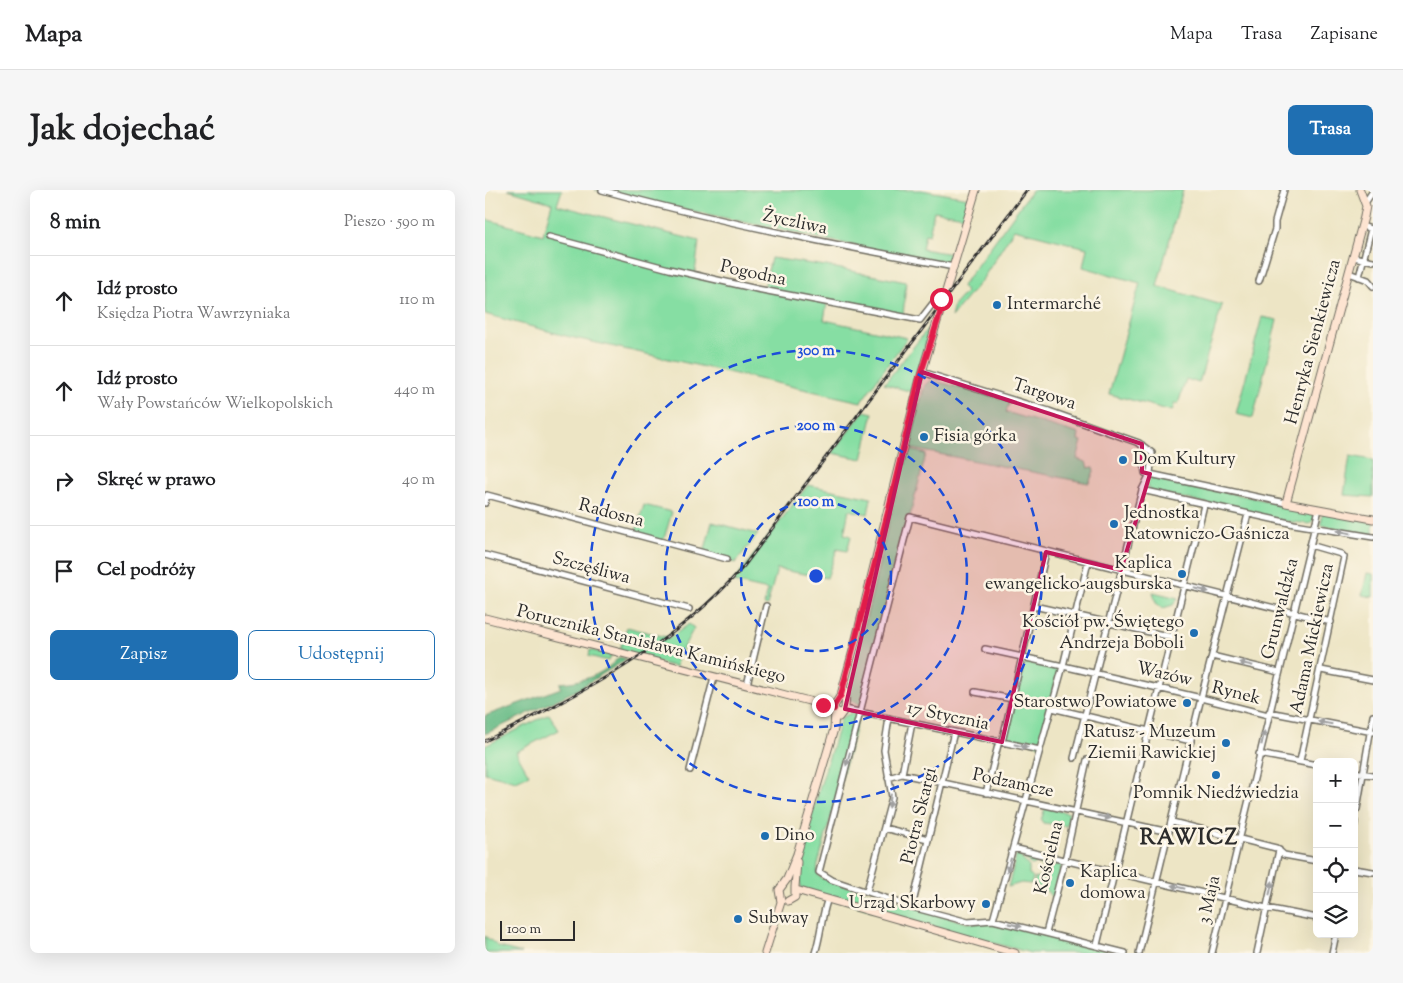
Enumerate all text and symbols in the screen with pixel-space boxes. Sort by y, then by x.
text: Mapa [25,18,82,52]
text: Mapa [1170,22,1213,48]
text: Trasa [1241,22,1282,48]
text: Zapisane [1310,22,1378,48]
text: Jak dojechać [30,105,215,156]
button: Trasa [1288,105,1373,155]
street label: Życzliwa [760,204,830,242]
text: 8 min [50,208,101,238]
text: Pieszo · 590 m [344,211,435,234]
street label: Pogodna [718,254,788,294]
street label: Henryka Sienkiewicza [1279,256,1349,428]
text: Idź prosto [97,276,178,303]
icon: ahead [50,287,78,315]
route start [930,288,953,311]
text: 110 m [399,289,435,312]
place label: Intermarché [1007,292,1101,318]
marker: Intermarché [991,299,1003,311]
text: Księdza Piotra Wawrzyniaka [97,303,290,326]
text: 300 m [797,341,835,362]
text: Idź prosto [97,366,178,393]
street label: Targowa [1009,372,1079,418]
icon: ahead [50,377,78,405]
text: 440 m [394,379,435,402]
text: Wały Powstańców Wielkopolskich [97,393,333,416]
text: 200 m [797,416,836,437]
place label: Fisia górka [934,424,1016,450]
marker: Fisia górka [918,431,930,443]
place label: Dom Kultury [1133,447,1236,473]
marker: Dom Kultury [1117,454,1129,466]
icon: right [50,467,78,495]
text: Skręć w prawo [97,467,216,494]
text: 40 m [402,469,435,492]
text: 100 m [798,492,835,513]
street label: Radosna [575,493,647,535]
place label: Jednostka Ratowniczo-Gaśnicza [1123,501,1290,548]
marker: Jednostka Ratowniczo-Gaśnicza [1108,518,1120,530]
one-way arrow [1336,528,1352,536]
street label: Szczęśliwa [549,546,633,592]
place label: Kaplica ewangelicko-augsburska [985,551,1172,598]
street label: Grunwaldzka [1256,556,1306,662]
icon: arrive [50,557,78,585]
text: Cel podróży [97,557,196,584]
street label: Adama Mickiewicza [1284,561,1342,717]
centre of rings [807,567,825,585]
marker: Kaplica ewangelicko-augsburska [1176,568,1188,580]
one-way arrow [1195,586,1210,594]
street label: Porucznika Stanisława Kamińskiego [514,599,788,691]
place label: Kościół pw. Świętego Andrzeja Boboli [1022,609,1184,657]
marker: Kościół pw. Świętego Andrzeja Boboli [1188,627,1200,639]
button: Zapisz [50,630,238,680]
button: Udostępnij [248,630,435,680]
street label: Wazów [1133,656,1195,694]
one-way arrow [1238,660,1253,668]
one-way arrow [1012,673,1020,689]
street label: Rynek [1209,675,1263,713]
place label: Starostwo Powiatowe [1013,690,1177,716]
route end [812,694,835,717]
street label: 17 Stycznia [904,696,992,738]
marker: Starostwo Powiatowe [1181,697,1193,709]
one-way arrow [1317,719,1333,727]
place label: Ratusz - Muzeum Ziemii Rawickiej [1084,720,1216,767]
one-way arrow [1259,730,1267,746]
marker: Ratusz - Muzeum Ziemii Rawickiej [1220,737,1232,749]
one-way arrow [1013,742,1028,750]
one-way arrow [844,752,852,767]
map controls [1313,758,1358,938]
button: + [1313,758,1358,803]
street label: Podzamcze [970,763,1056,805]
street label: Piotra Skargi [895,765,945,867]
marker: Pomnik Niedźwiedzia [1210,769,1222,781]
place label: Pomnik Niedźwiedzia [1133,781,1299,807]
one-way arrow [886,793,894,809]
button: − [1313,803,1358,848]
one-way arrow [1096,814,1112,822]
street label: Kościelna [1029,819,1071,897]
place label: Dino [775,823,815,849]
district label: RAWICZ [1140,823,1238,855]
marker: Dino [759,830,771,842]
button: locate [1313,848,1358,893]
one-way arrow [1004,857,1012,872]
place label: Kaplica domowa [1080,860,1146,907]
street label: 3 Maja [1192,873,1228,927]
marker: Kaplica domowa [1064,877,1076,889]
one-way arrow [1267,881,1275,896]
one-way arrow [1170,883,1185,891]
place label: Urząd Skarbowy [849,891,976,917]
button: layers [1313,893,1358,938]
marker: Urząd Skarbowy [980,898,992,910]
place label: Subway [748,906,809,932]
marker: Subway [732,913,744,925]
scale bar [500,918,575,941]
text: 100 m [507,920,541,940]
one-way arrow [1008,921,1023,929]

